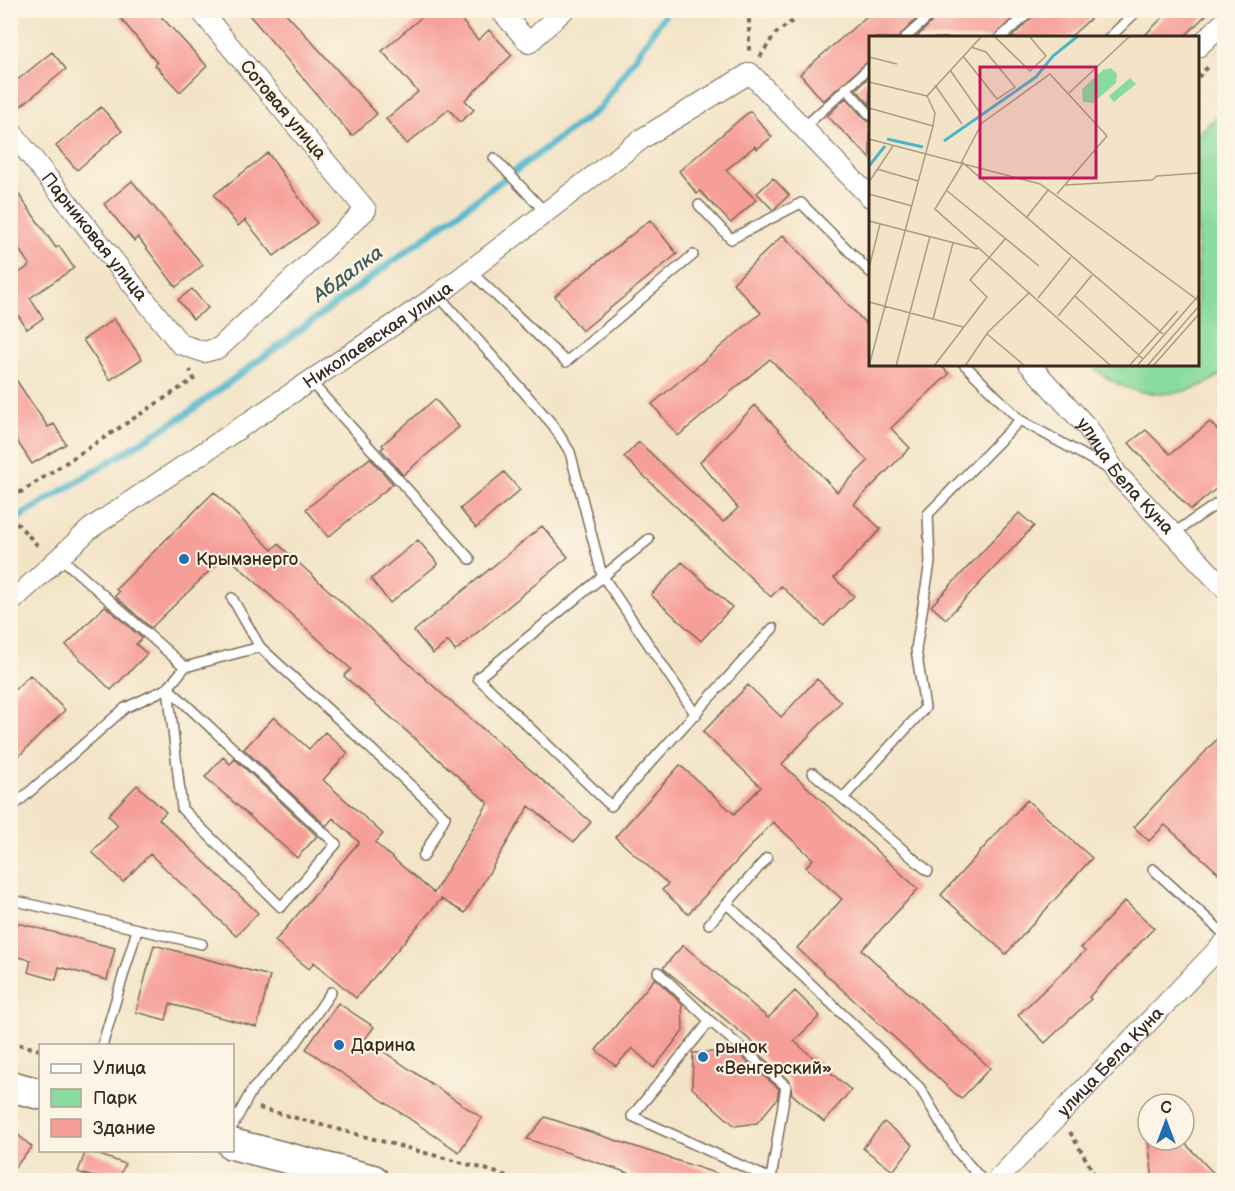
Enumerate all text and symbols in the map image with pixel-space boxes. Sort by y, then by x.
inset map [869,36,1199,366]
street label: Сотовая улица [235,56,331,164]
street label: Парниковая улица [37,168,152,305]
water label: Абдалка [307,240,388,308]
street label: Николаевская улица [299,277,457,393]
street label: улица Бела Куна [1073,413,1179,539]
place label: Крымэнерго [196,549,298,570]
marker: Крымэнерго [177,552,191,566]
street label: улица Бела Куна [1053,1002,1168,1121]
place label: Дарина [351,1035,416,1056]
place label: рынок «Венгерский» [715,1037,832,1079]
marker: Дарина [332,1038,346,1052]
legend [39,1044,234,1152]
marker: рынок «Венгерский» [696,1050,710,1064]
text: Улица [93,1058,147,1079]
text: Парк [93,1088,137,1109]
north arrow [1136,1092,1196,1152]
text: С [1160,1099,1172,1118]
text: Здание [93,1118,155,1139]

